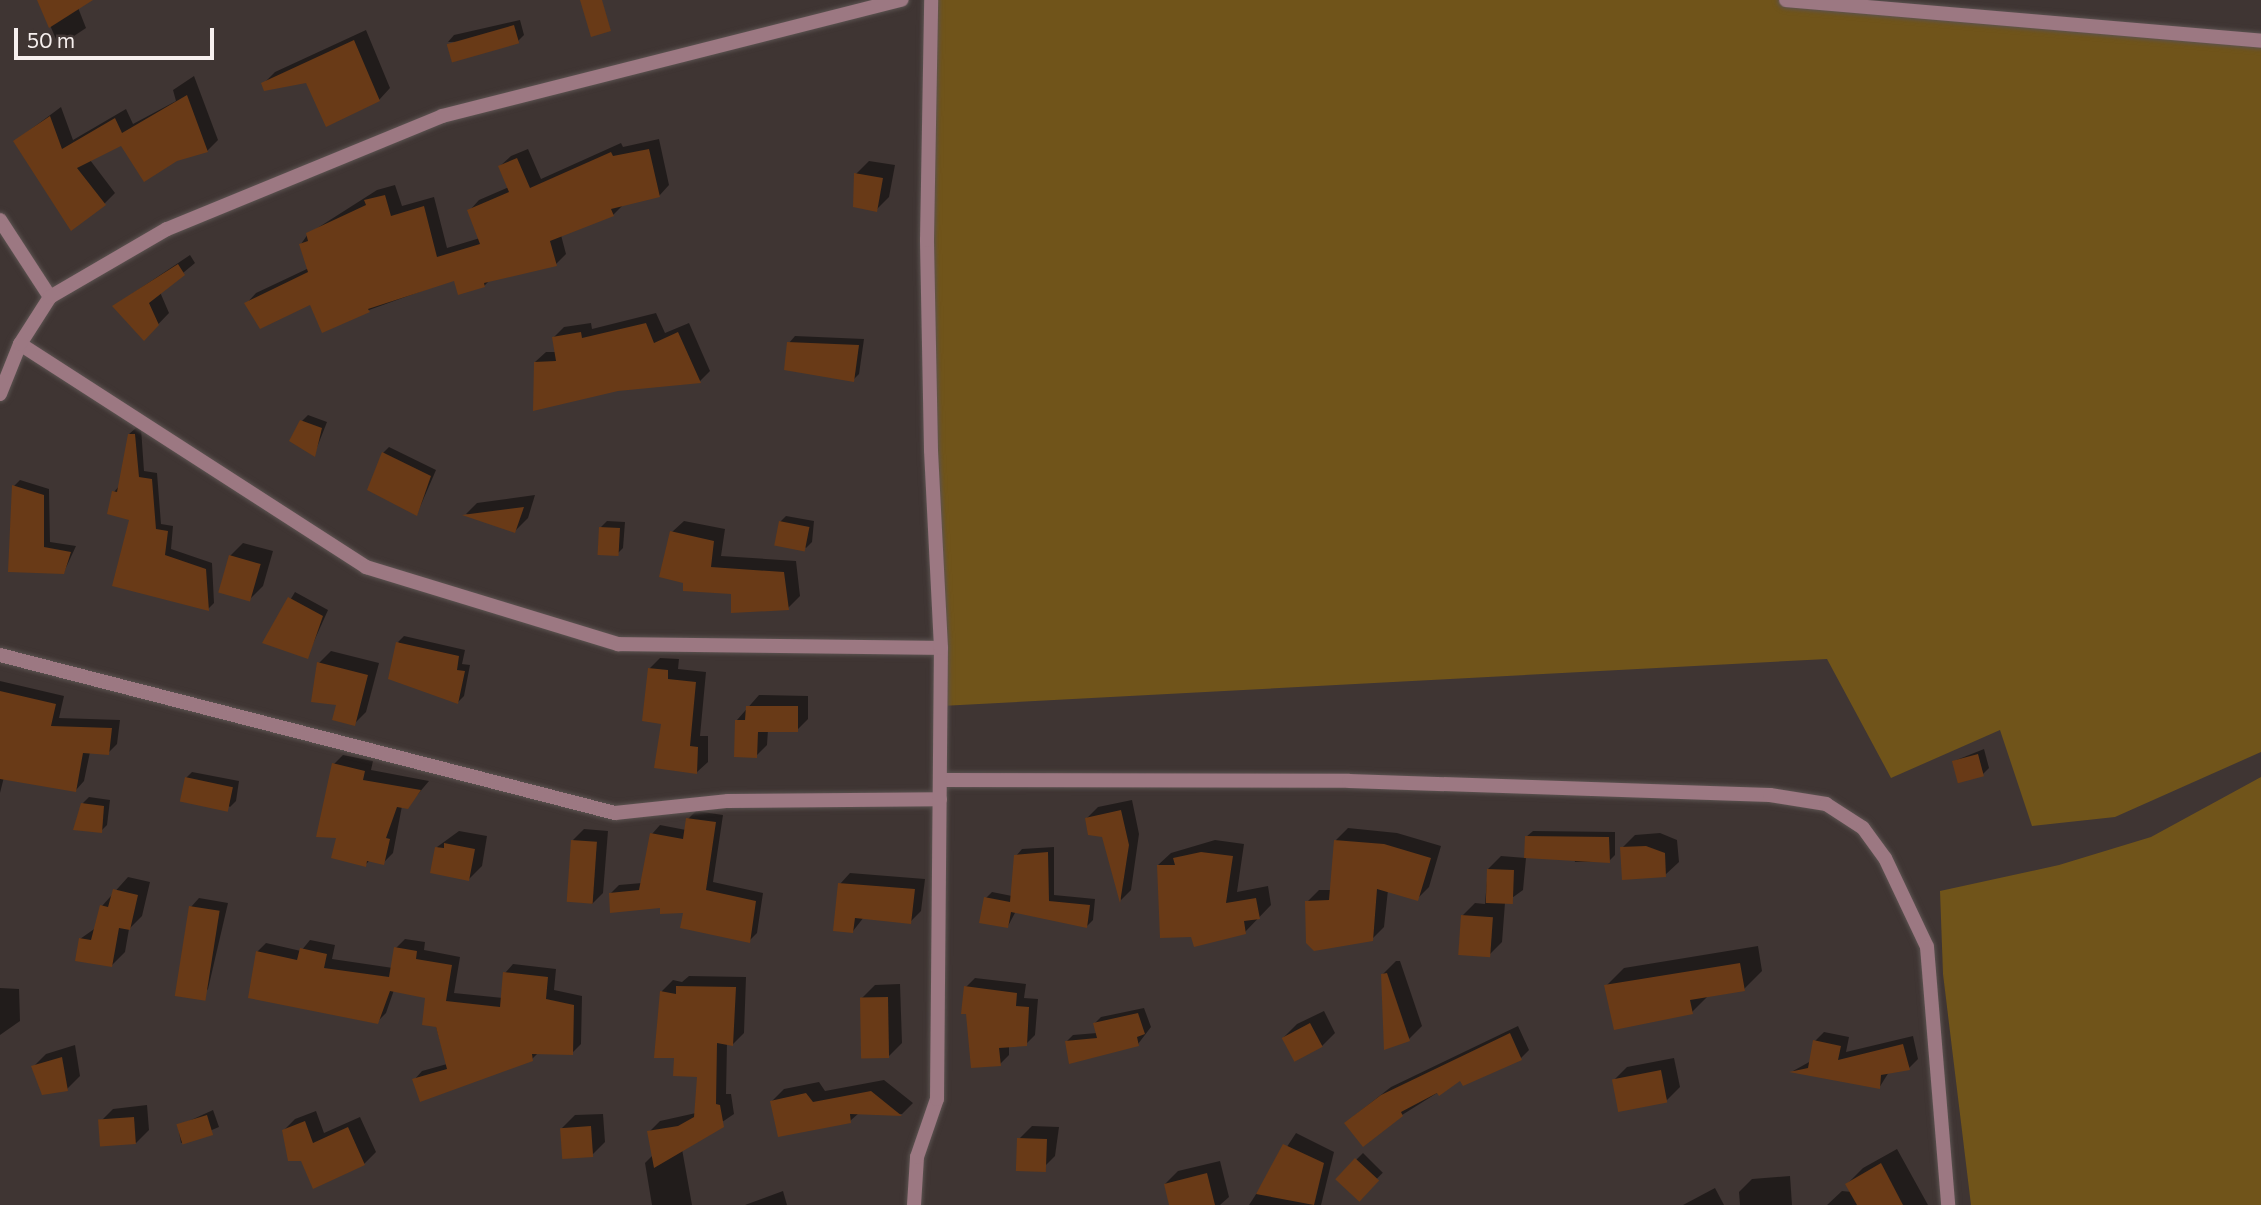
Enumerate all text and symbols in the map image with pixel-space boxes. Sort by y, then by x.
scale bar [18,14,217,58]
text: 50 m [27,27,75,52]

